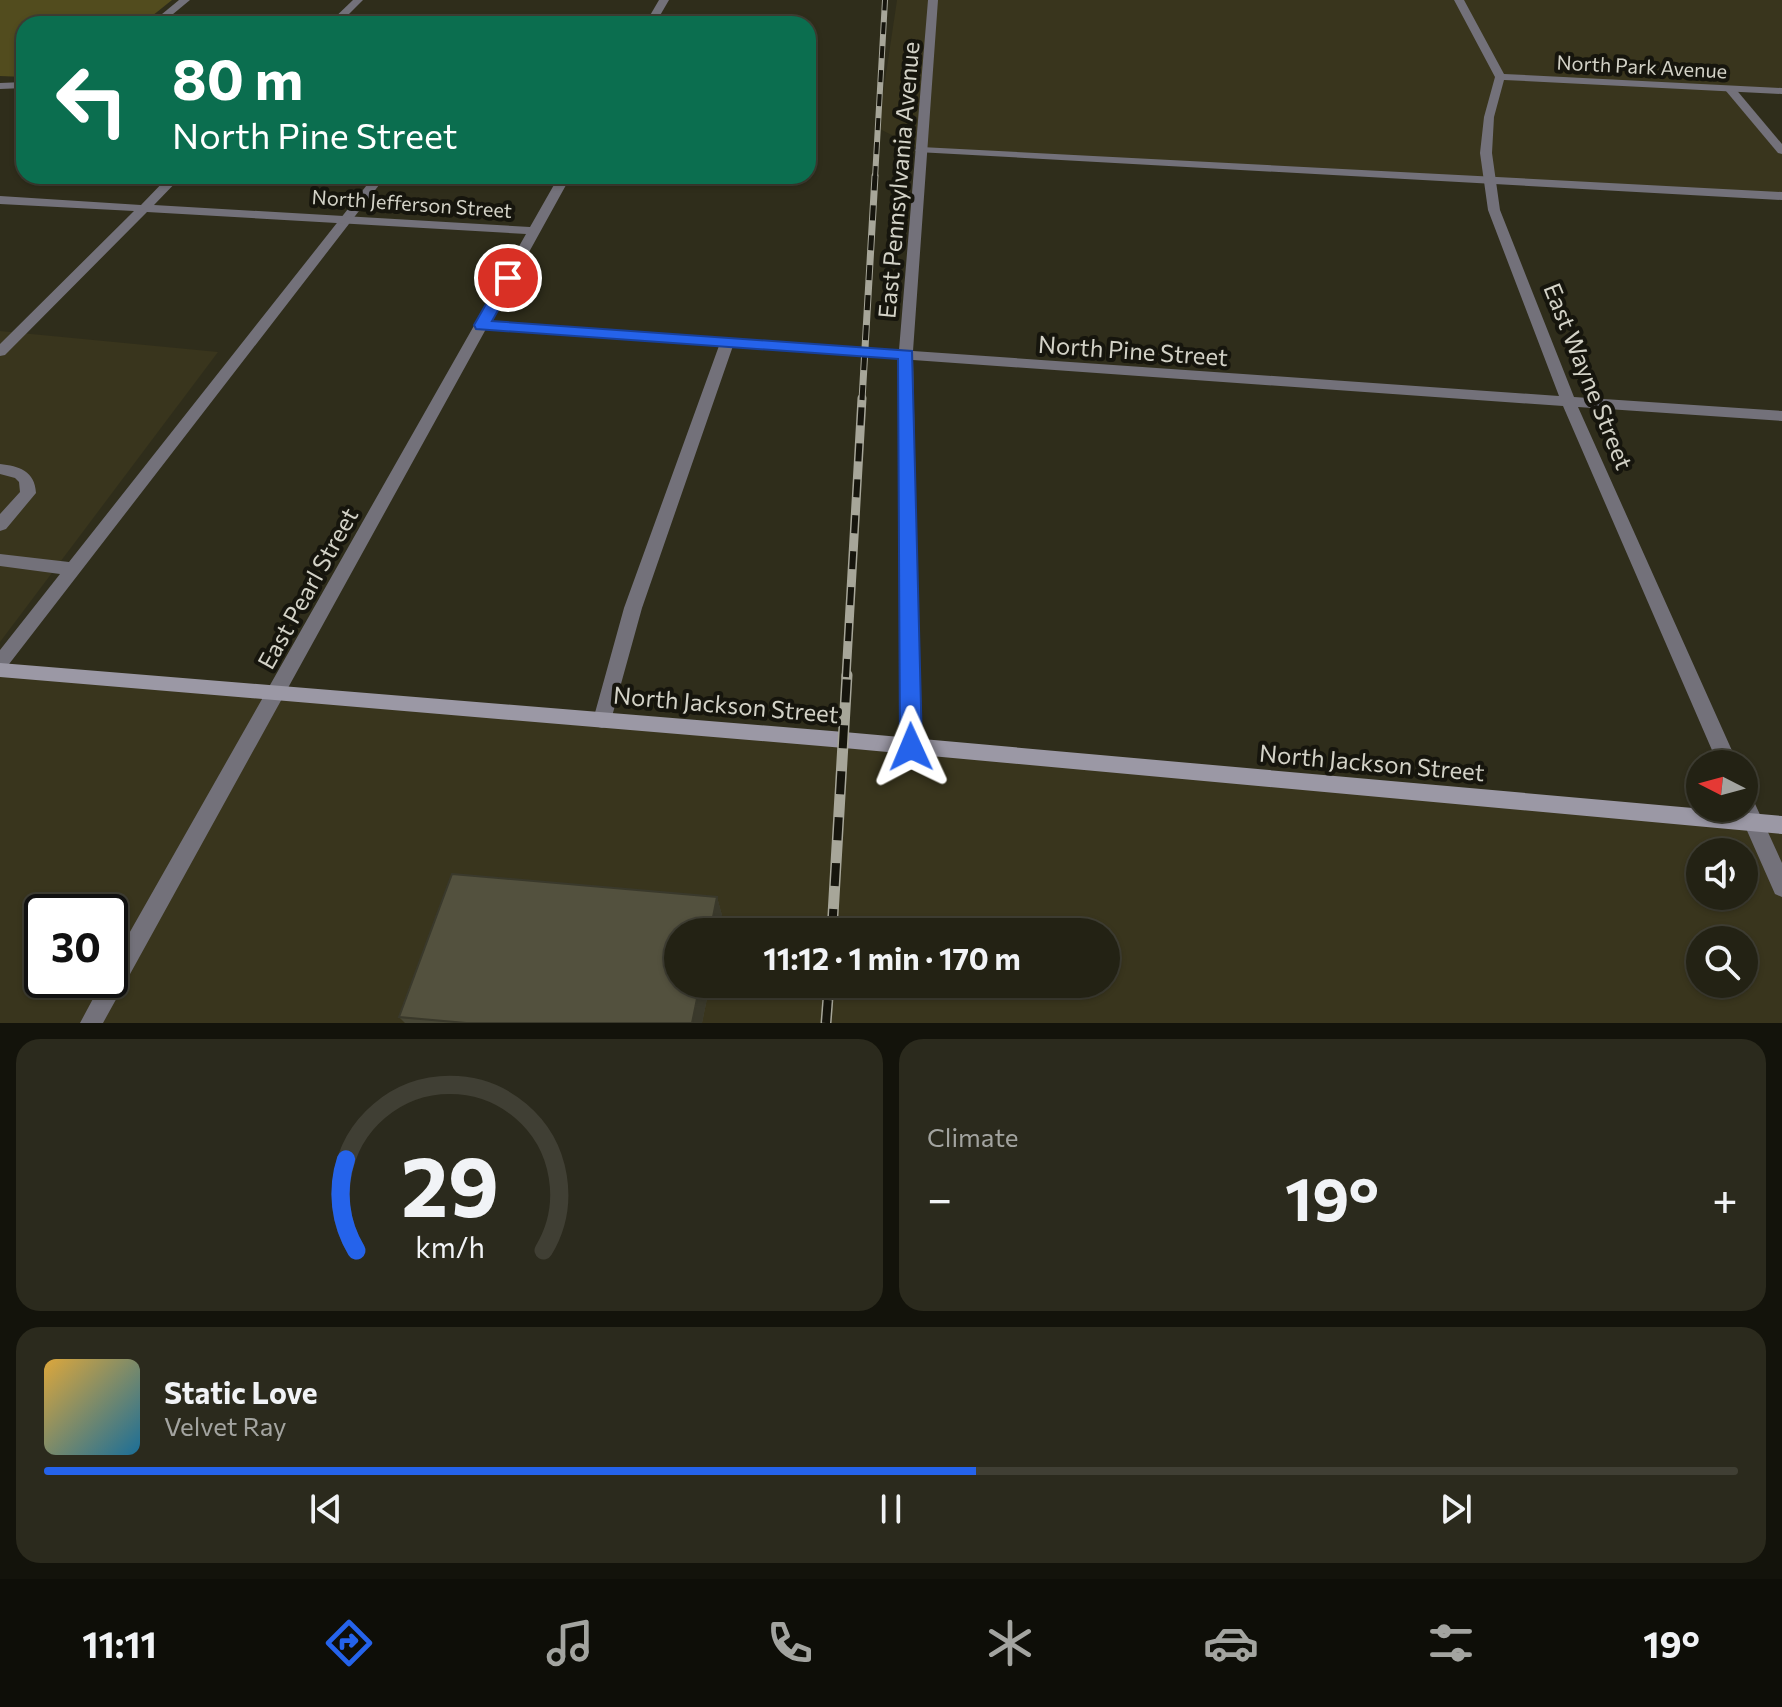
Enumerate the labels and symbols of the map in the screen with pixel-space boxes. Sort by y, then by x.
street label: East Pennsylvania Avenue [871,40,925,320]
street label: North Park Avenue [1556,50,1728,82]
street label: North Jefferson Street [311,184,513,222]
pin [474,244,542,312]
street label: East Wayne Street [1538,278,1640,474]
street label: North Pine Street [1037,329,1229,371]
street label: East Pearl Street [251,502,363,674]
street label: North Jackson Street [612,680,840,728]
position arrow [869,705,953,789]
street label: North Jackson Street [1258,738,1486,786]
north arrow [1686,750,1758,822]
speed limit sign: 30 [24,894,128,998]

